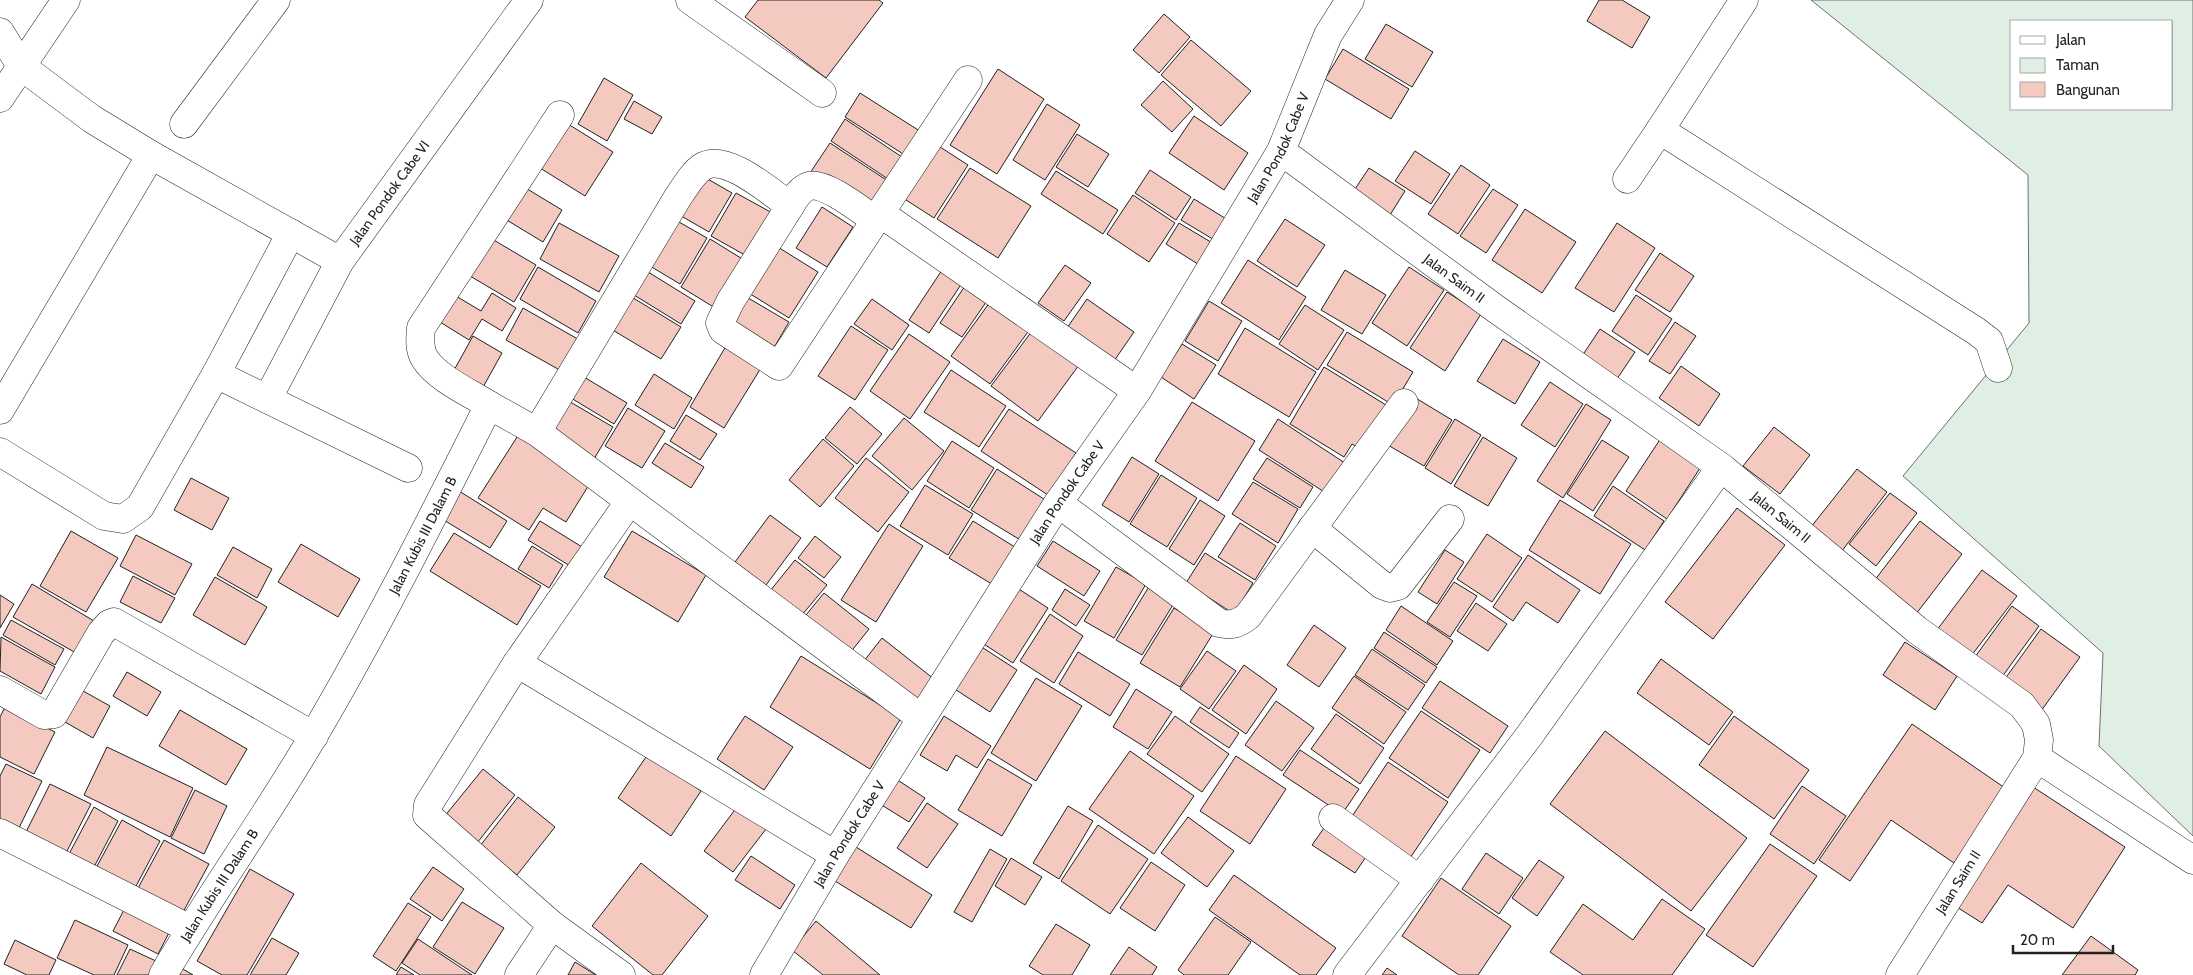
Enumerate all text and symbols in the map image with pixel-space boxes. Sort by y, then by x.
legend [2010,20,2173,110]
text: Jalan [2055,31,2086,49]
text: Taman [2056,56,2099,74]
text: Bangunan [2056,81,2120,99]
street label: Jalan Pondok Cabe V [1243,89,1313,207]
street label: Jalan Pondok Cabe VI [345,137,433,250]
street label: Jalan Saim II [1419,249,1488,307]
street label: Jalan Pondok Cabe V [1025,436,1109,548]
street label: Jalan Kubis III Dalam B [384,473,461,598]
street label: Jalan Saim II [1747,487,1814,547]
street label: Jalan Pondok Cabe V [809,777,889,891]
street label: Jalan Kubis III Dalam B [176,825,262,946]
street label: Jalan Saim II [1931,847,1985,918]
scale bar [2013,922,2113,954]
text: 20 m [2020,931,2055,949]

